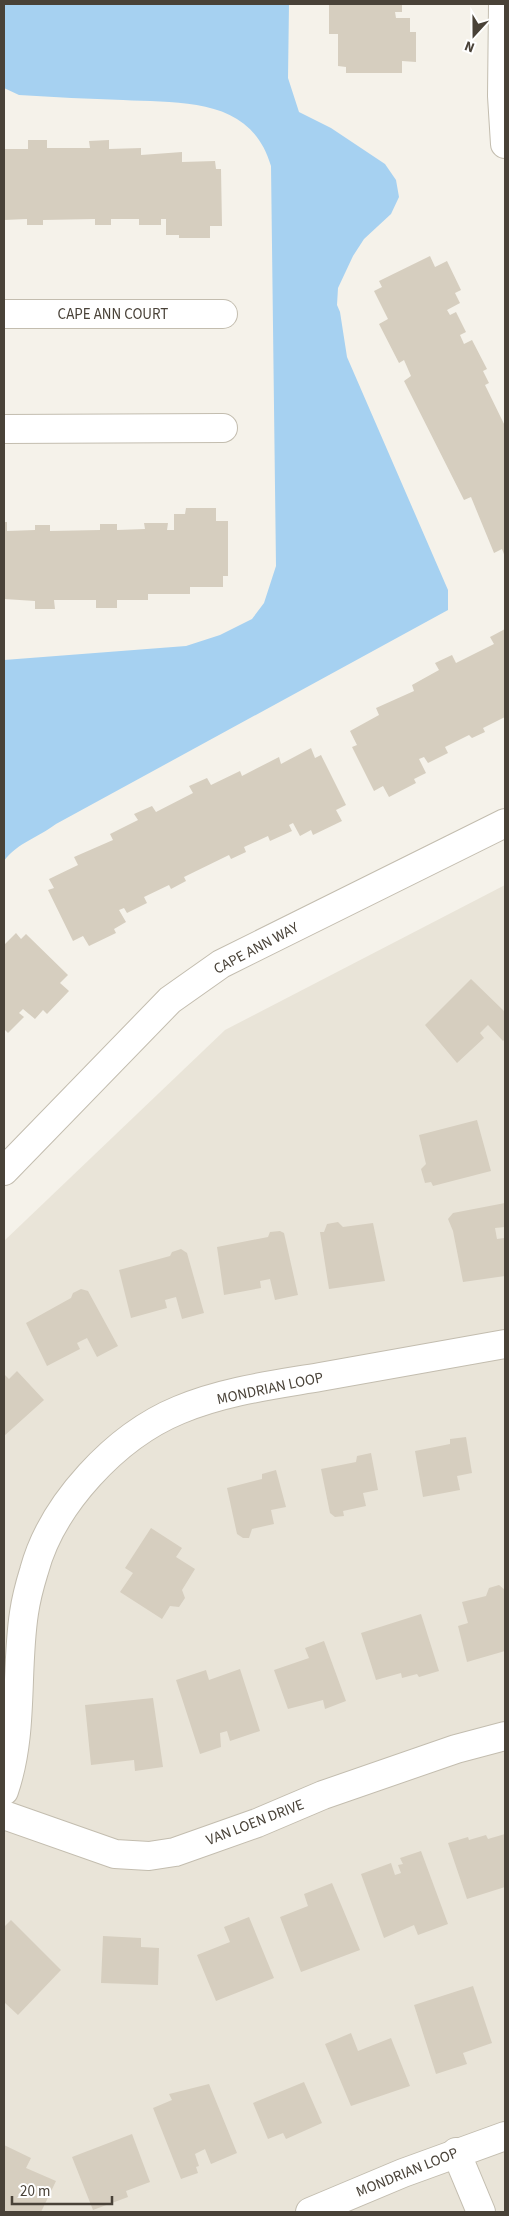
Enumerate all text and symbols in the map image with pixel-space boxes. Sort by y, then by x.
north arrow [449,10,499,60]
text: N [462,35,478,57]
street label: CAPE ANN COURT [58,304,168,325]
street label: CAPE ANN WAY [210,917,303,980]
street label: MONDRIAN LOOP [215,1367,325,1410]
street label: VAN LOEN DRIVE [203,1794,307,1851]
street label: MONDRIAN LOOP [353,2142,461,2203]
scale bar [12,2174,112,2206]
text: 20 m [20,2181,50,2202]

